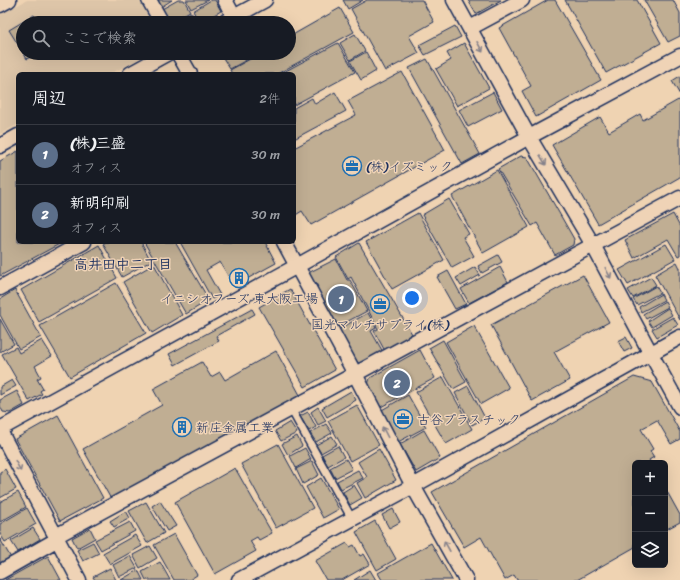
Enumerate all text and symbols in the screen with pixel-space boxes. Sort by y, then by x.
search box [16,16,296,60]
text: ここで検索 [62,25,137,51]
icon: search [30,27,52,49]
one-way arrow [476,40,484,52]
text: 周辺 [32,83,66,113]
text: 2件 [259,87,280,110]
text: (株)三盛 [70,130,126,156]
text: 1 [42,143,48,166]
text: 30 m [251,143,280,166]
one-way arrow [539,154,547,166]
office icon: (株)イズミック [341,155,363,177]
place label: (株)イズミック [366,155,453,178]
text: オフィス [70,156,122,179]
text: 新明印刷 [70,190,130,216]
text: 2 [41,203,49,226]
text: 30 m [251,203,280,226]
text: オフィス [70,216,122,239]
district label: 高井田中二丁目 [74,252,172,277]
one-way arrow [605,266,612,278]
building icon: イニシオフーズ 東大阪工場 [228,267,250,289]
pin: 1 [328,284,354,314]
place label: イニシオフーズ 東大阪工場 [160,287,318,310]
your location [402,288,422,308]
office icon: 国光マルチサプライ(株) [369,293,391,315]
place label: 国光マルチサプライ(株) [311,313,451,336]
pin: 2 [384,368,410,398]
office icon: 古谷プラスチック [392,408,414,430]
place label: 古谷プラスチック [417,408,521,431]
building icon: 新庄金属工業 [171,416,193,438]
place label: 新庄金属工業 [196,416,274,439]
one-way arrow [381,426,389,438]
one-way arrow [15,460,23,472]
map controls [632,460,668,568]
button: + [632,460,668,496]
button: − [632,496,668,532]
button: layers [632,532,668,568]
one-way arrow [443,540,451,552]

